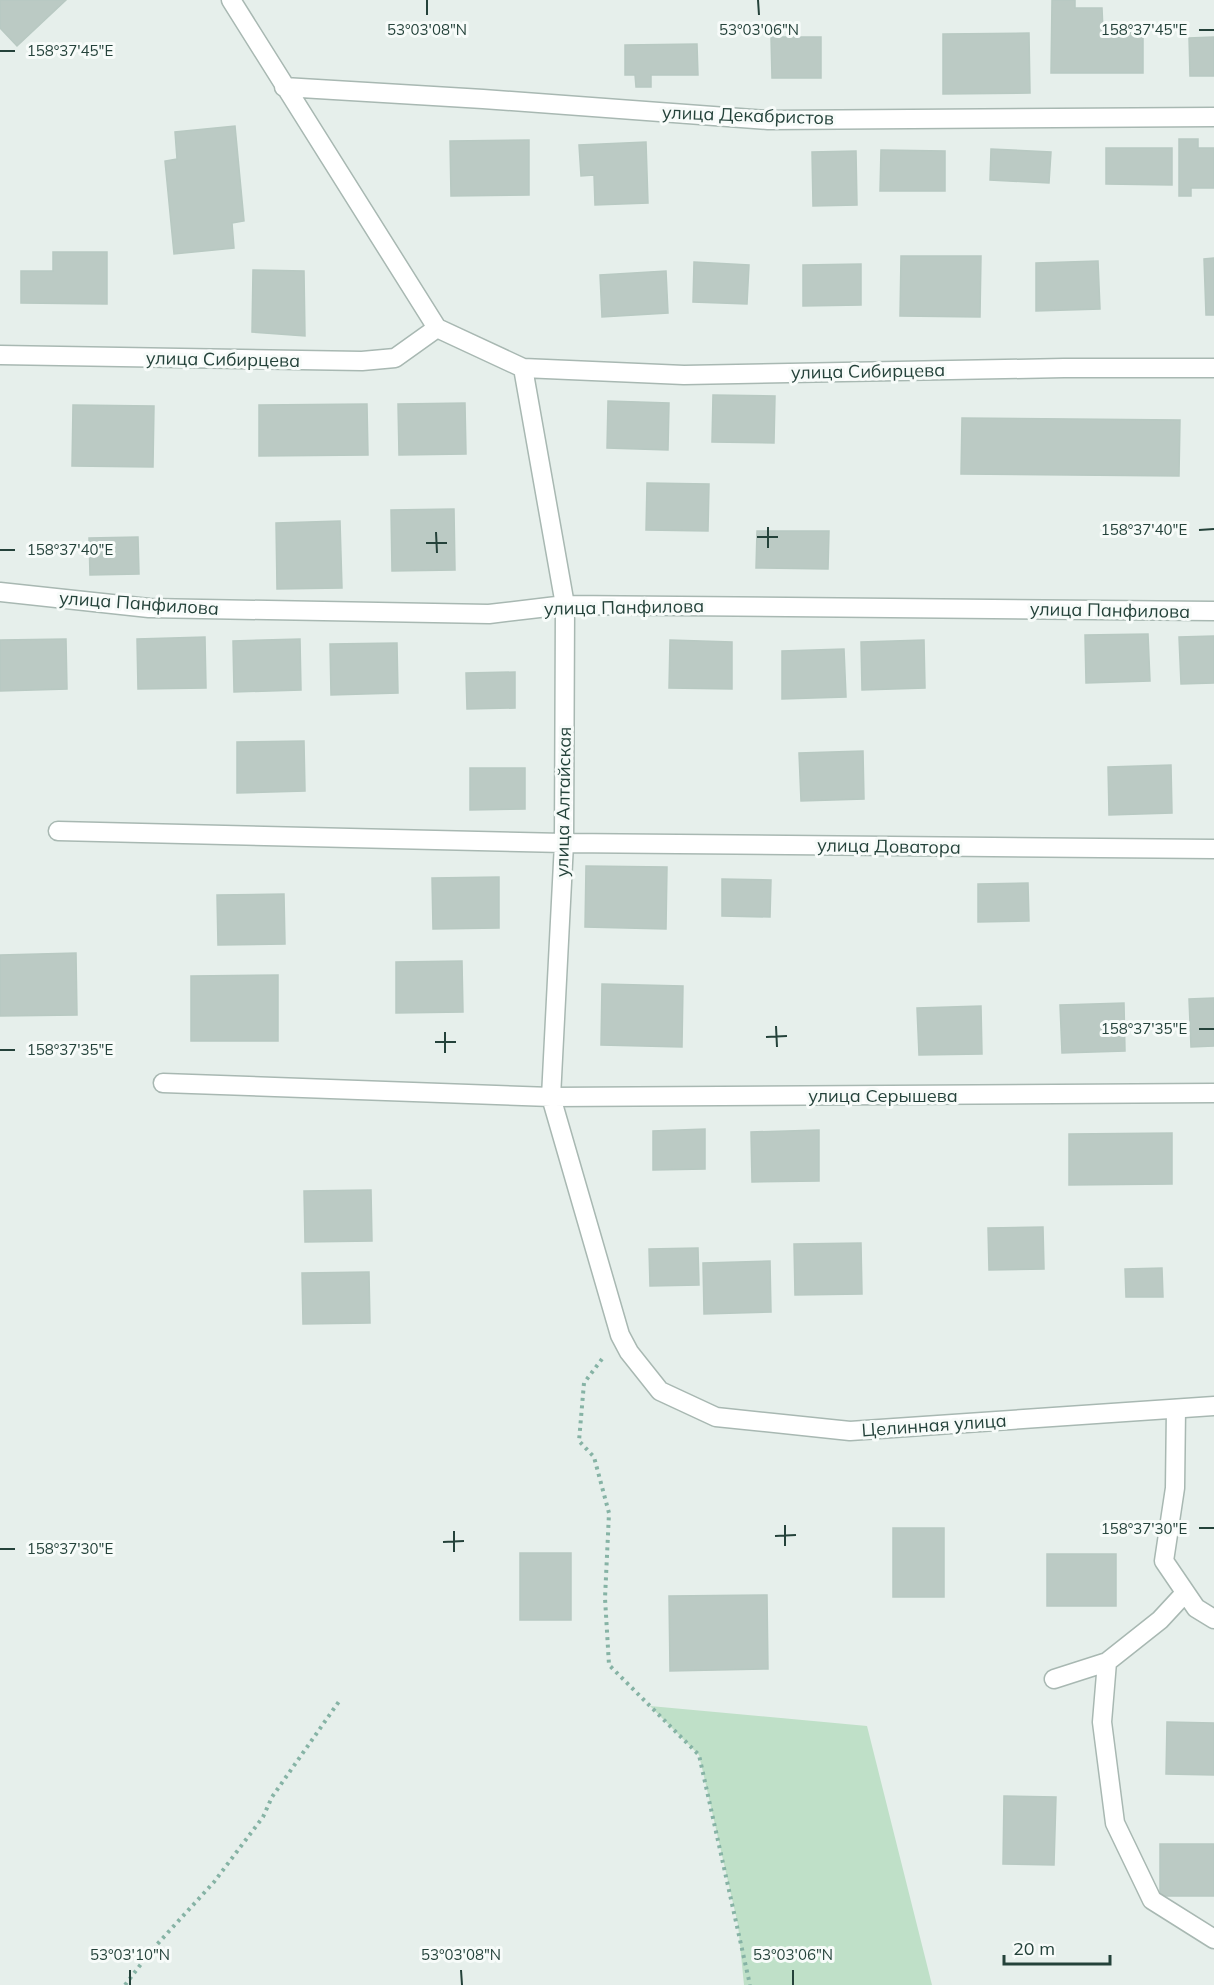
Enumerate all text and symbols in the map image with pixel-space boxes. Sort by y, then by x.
text: 53°03'08"N [387,20,467,39]
text: 53°03'06"N [719,20,799,39]
text: 158°37'45"E [1101,20,1187,39]
text: 158°37'45"E [27,41,113,60]
street label: улица Декабристов [662,101,834,129]
street label: улица Сибирцева [146,346,300,372]
street label: улица Сибирцева [791,358,945,384]
text: 158°37'40"E [1101,520,1187,539]
text: 158°37'40"E [27,540,113,559]
street label: улица Панфилова [58,586,220,620]
street label: улица Панфилова [544,594,704,620]
street label: улица Панфилова [1030,597,1190,623]
street label: улица Алтайская [550,727,576,877]
street label: улица Доватора [817,833,961,859]
text: 158°37'35"E [1101,1019,1187,1038]
text: 158°37'35"E [27,1040,113,1059]
street label: улица Серышева [808,1084,958,1107]
street label: Целинная улица [861,1408,1007,1442]
text: 158°37'30"E [1101,1519,1187,1538]
text: 158°37'30"E [27,1539,113,1558]
scale bar [1004,1928,1110,1966]
text: 20 m [1013,1937,1055,1960]
text: 53°03'10"N [90,1945,170,1964]
text: 53°03'08"N [421,1945,501,1964]
text: 53°03'06"N [753,1945,833,1964]

